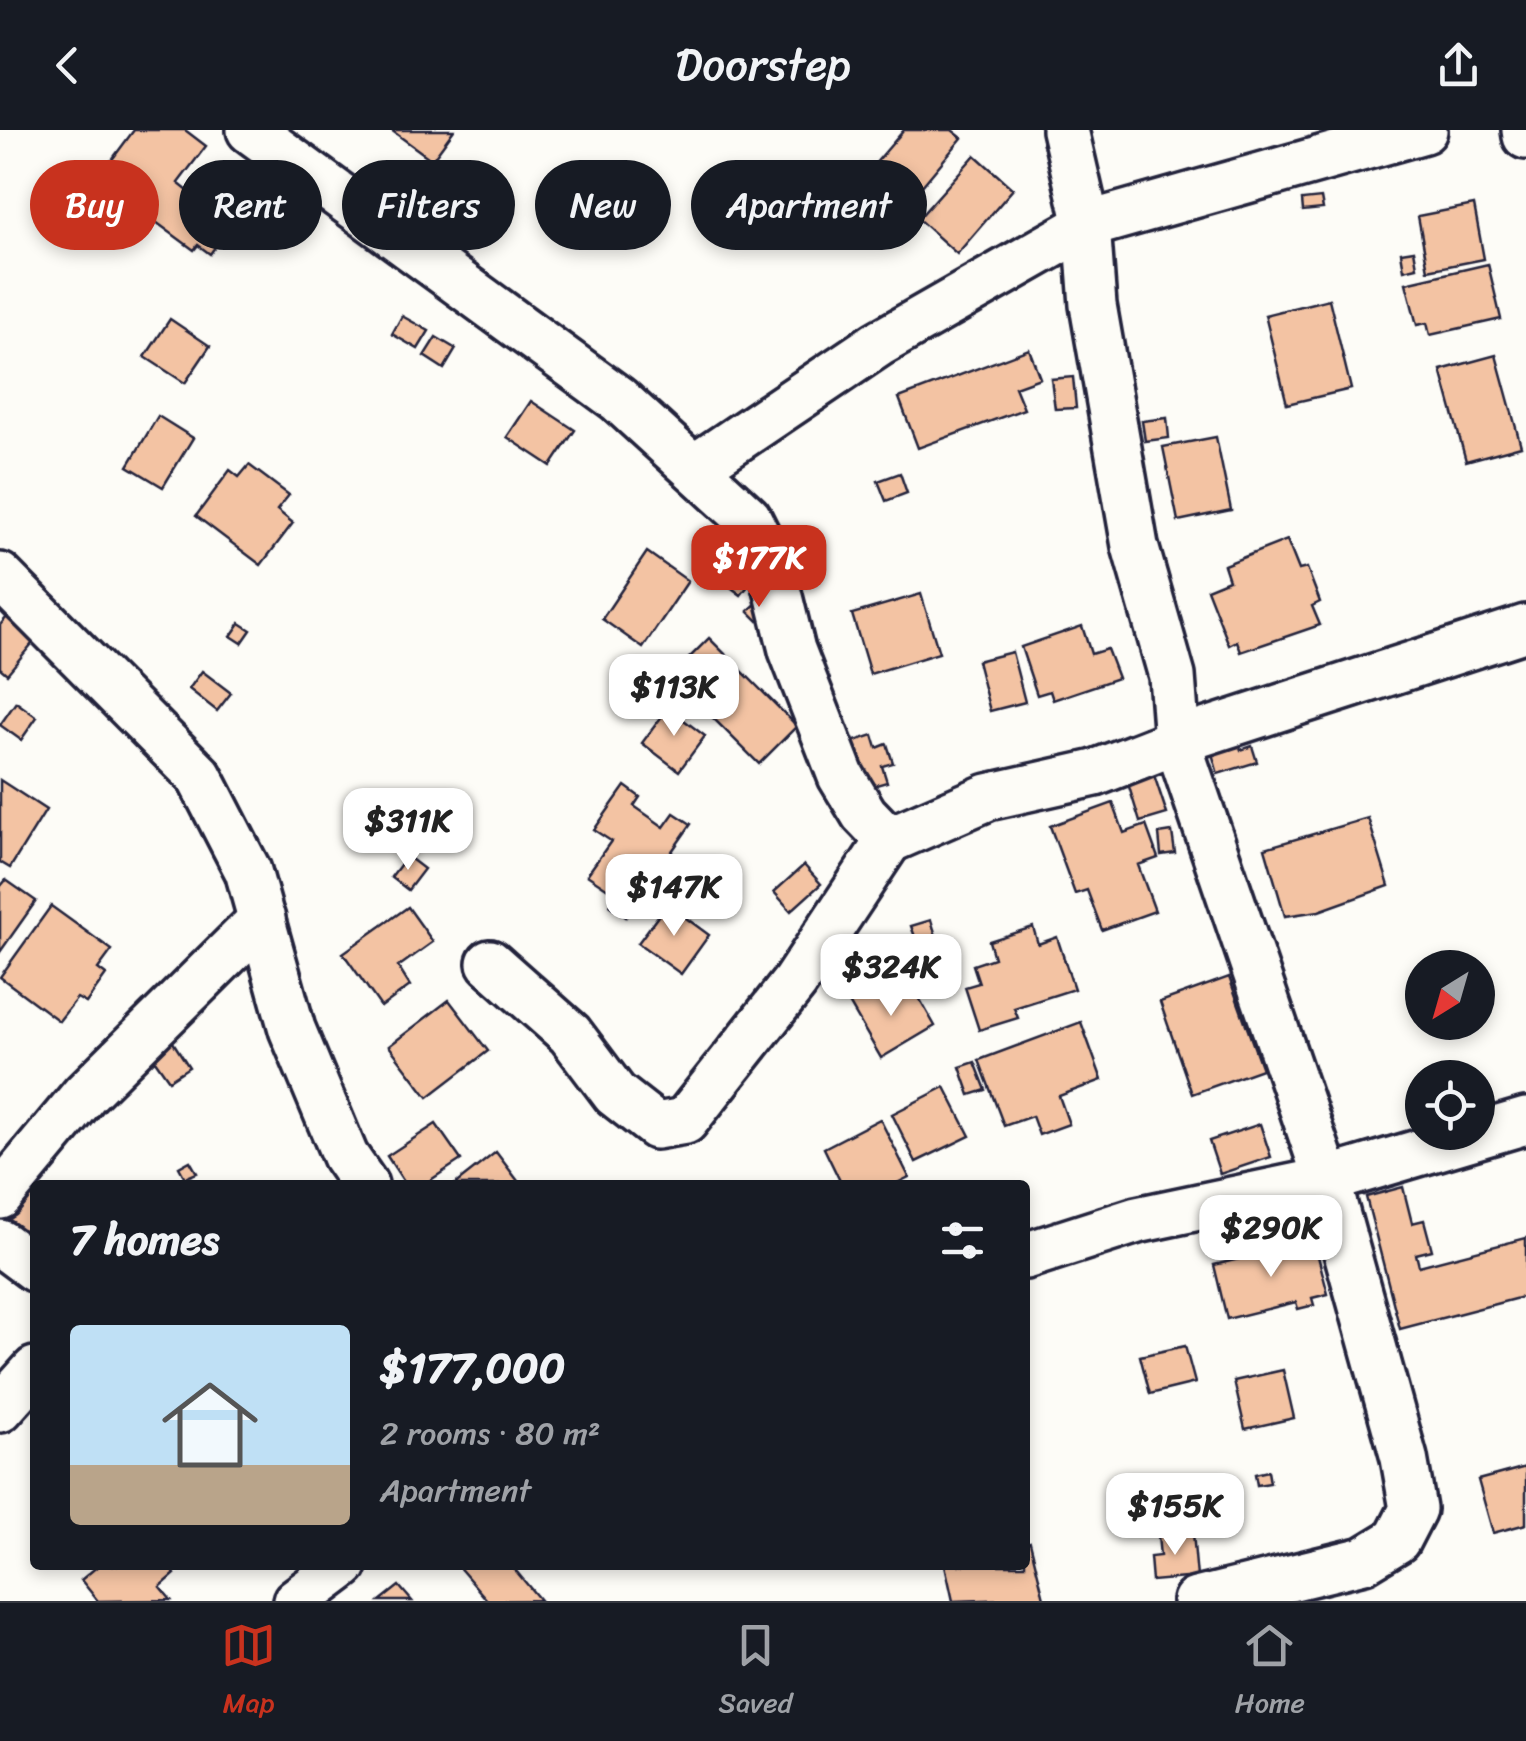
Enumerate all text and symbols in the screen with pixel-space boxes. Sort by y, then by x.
text: Doorstep [675,25,851,105]
icon: back [40,38,95,93]
icon: share [1431,38,1486,93]
chip: Buy [30,160,159,250]
chip: Rent [179,160,322,250]
chip: Filters [342,160,515,250]
chip: New [535,160,671,250]
chip: Apartment [691,160,927,250]
pin: $177K [689,525,829,610]
text: $177K [713,529,805,586]
pin: $113K [604,654,744,739]
text: $113K [631,658,717,715]
pin: $311K [338,788,478,873]
text: $311K [365,792,451,849]
pin: $147K [604,854,744,939]
text: $147K [628,858,721,915]
pin: $324K [821,934,961,1019]
text: $324K [842,938,940,995]
north arrow [1405,950,1495,1040]
map controls [1405,950,1495,1150]
button: locate [1405,1060,1495,1150]
pin: $290K [1201,1195,1341,1280]
text: $290K [1221,1199,1321,1256]
text: 7 homes [70,1203,219,1277]
icon: filters [935,1213,990,1268]
text: $177,000 [380,1331,565,1405]
icon: home [150,1365,270,1485]
text: 2 rooms · 80 m² [380,1405,600,1462]
text: Apartment [380,1462,531,1519]
pin: $155K [1105,1473,1245,1558]
text: $155K [1128,1477,1222,1534]
tab: Map [221,1618,276,1727]
tab: Saved [719,1618,792,1727]
tab: Home [1235,1618,1305,1727]

